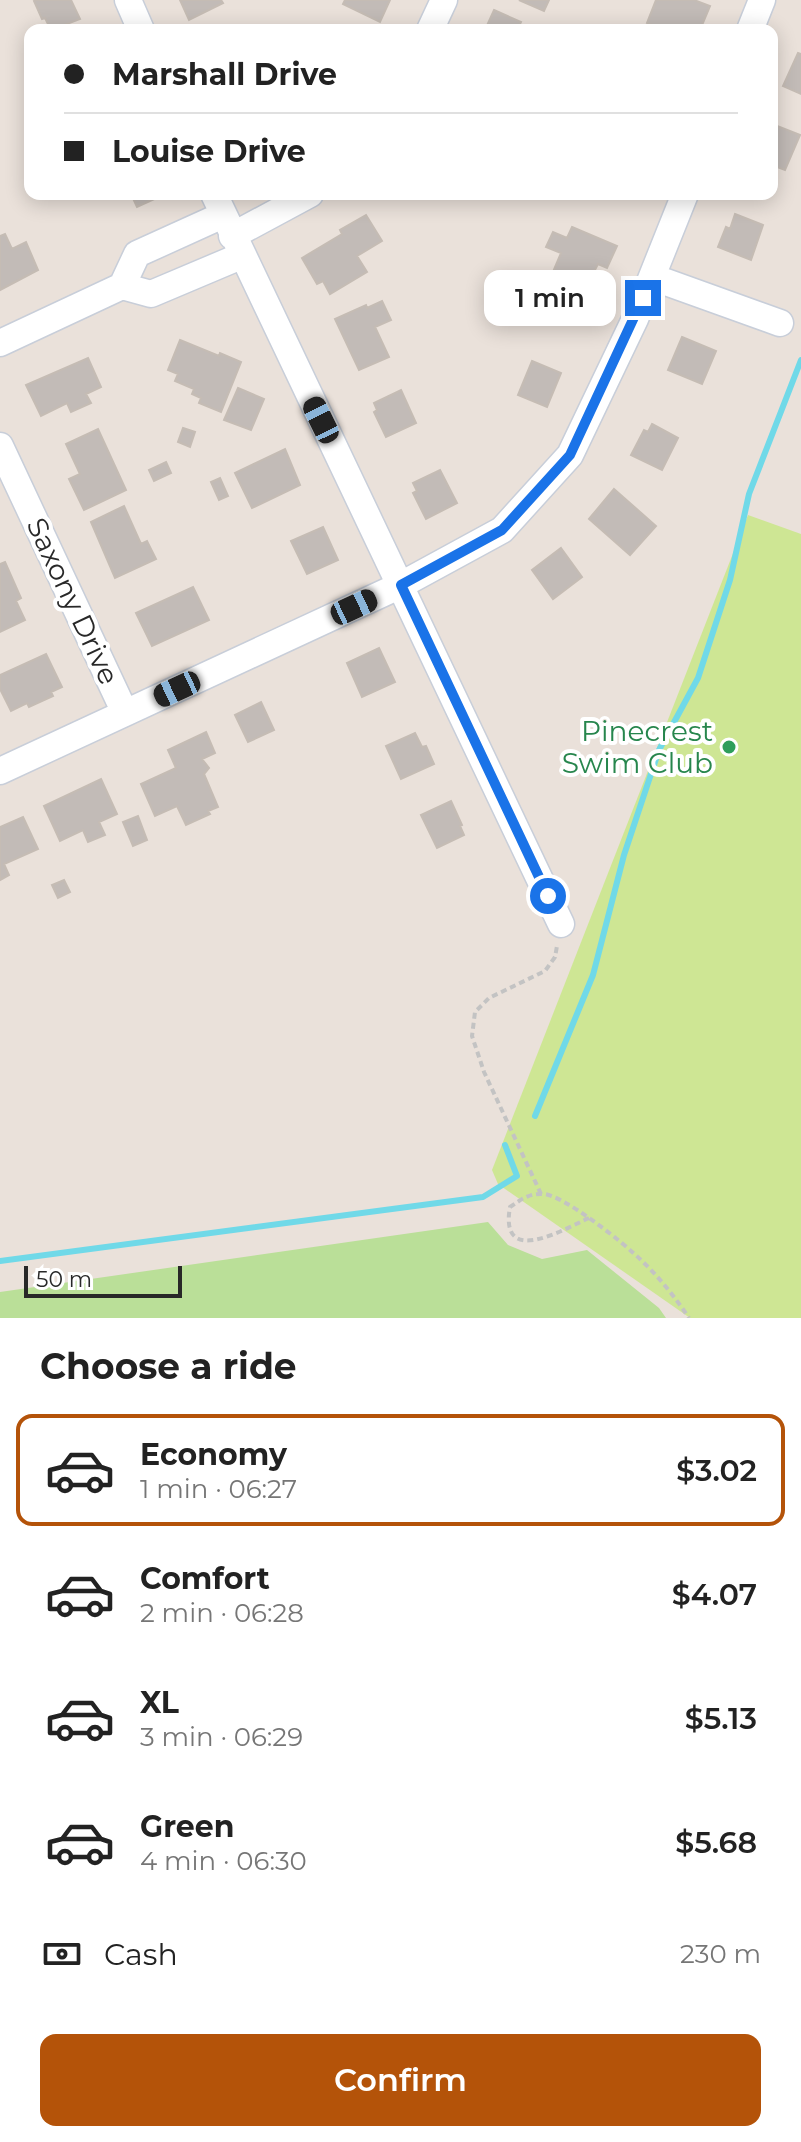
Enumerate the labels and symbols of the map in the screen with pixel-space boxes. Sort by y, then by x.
callout: 1 min [483,270,615,326]
route end [625,280,661,316]
car [300,393,342,447]
street label: Saxony Drive [20,512,126,690]
car [327,586,381,628]
car [150,668,204,710]
place label: Pinecrest Swim Club [562,714,713,780]
marker: Pinecrest Swim Club [720,738,738,756]
route start [530,878,566,914]
scale bar [24,1262,182,1298]

